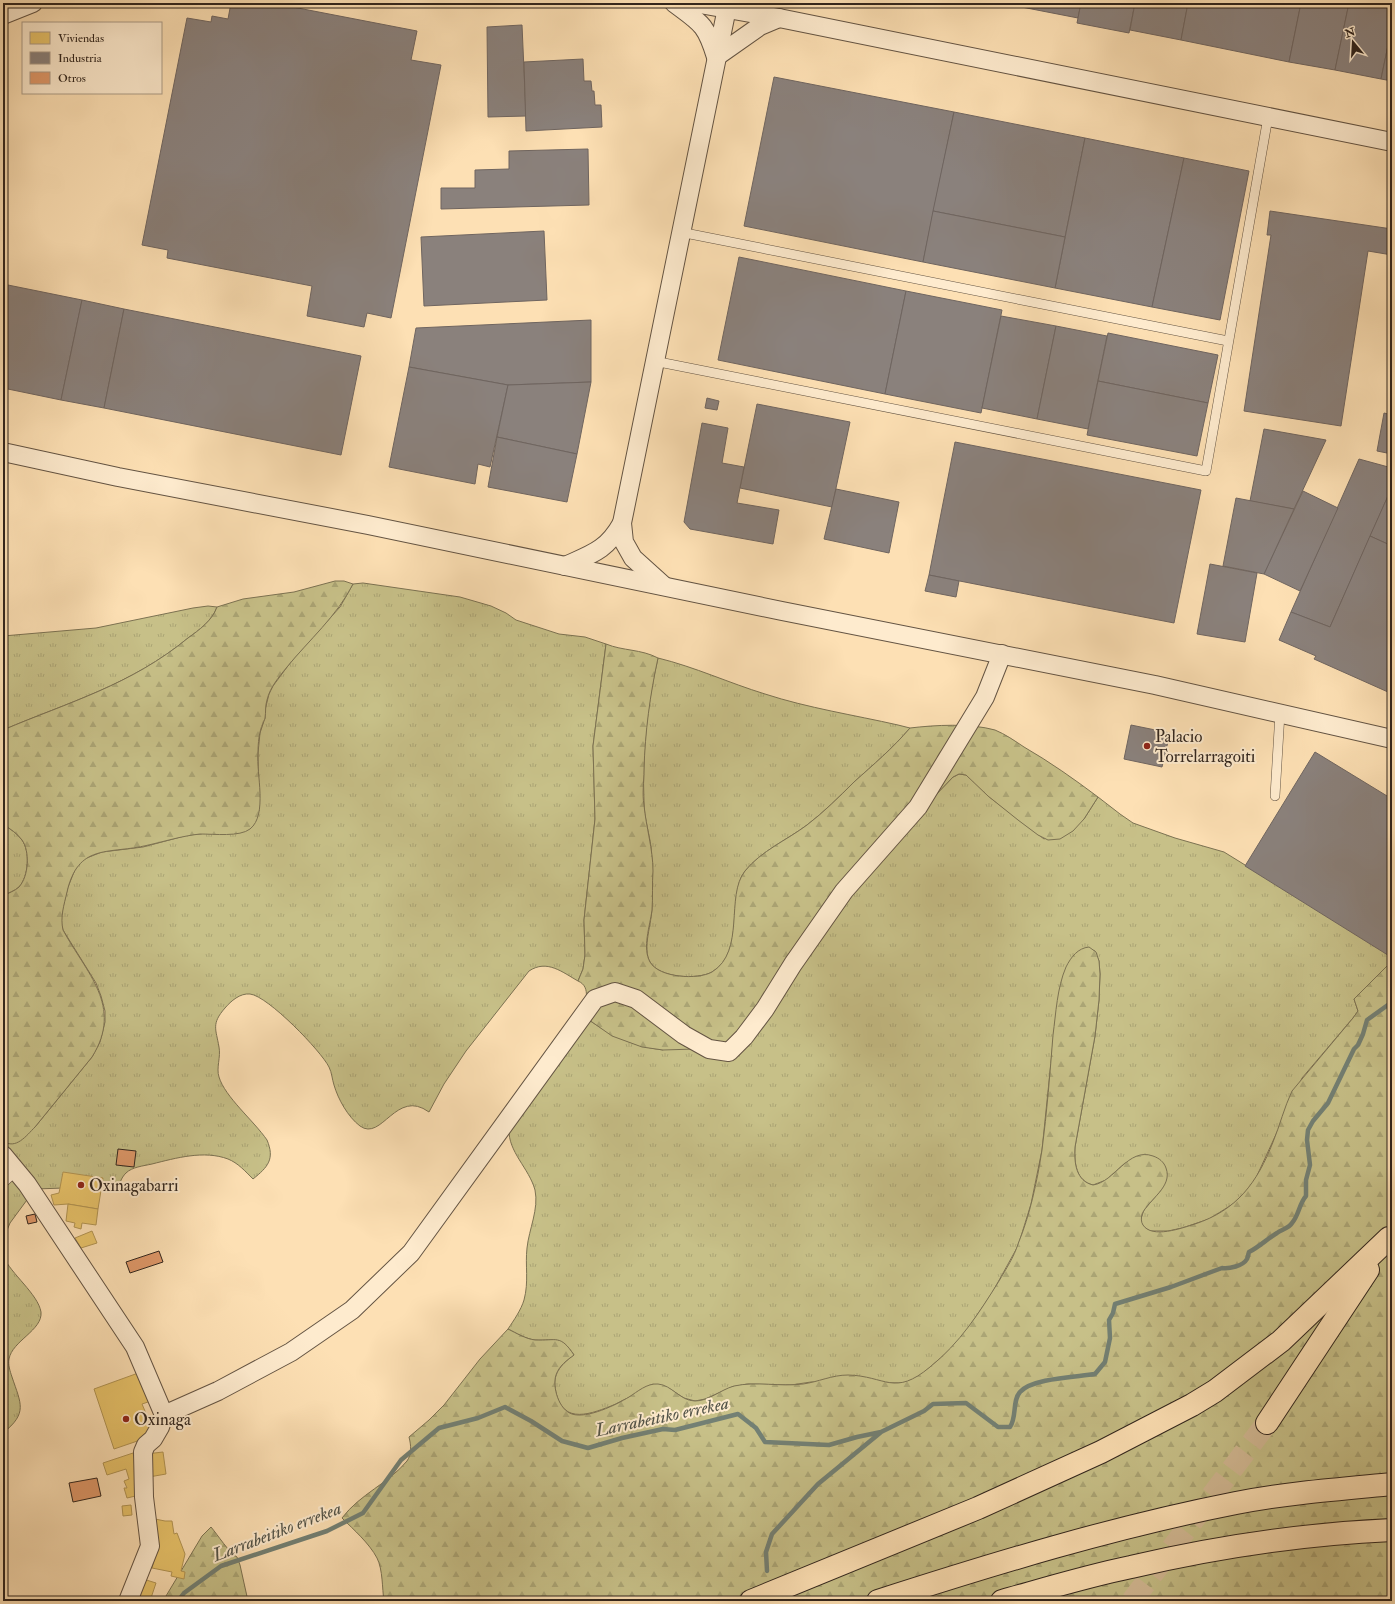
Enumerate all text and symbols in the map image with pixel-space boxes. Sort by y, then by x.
legend [22,22,162,94]
north arrow [1333,22,1373,62]
text: N [1342,25,1358,41]
text: Viviendas [58,31,104,46]
text: Industria [58,51,103,66]
text: Otros [58,71,86,86]
place label: Palacio Torrelarragoiti [1155,726,1256,767]
marker: Palacio Torrelarragoiti [1142,741,1152,751]
place label: Oxinagabarri [89,1175,179,1196]
marker: Oxinagabarri [76,1180,86,1190]
water label: Larrabeitiko errekea [592,1392,731,1443]
place label: Oxinaga [134,1409,192,1430]
marker: Oxinaga [121,1414,131,1424]
water label: Larrabeitiko errekea [208,1497,345,1567]

